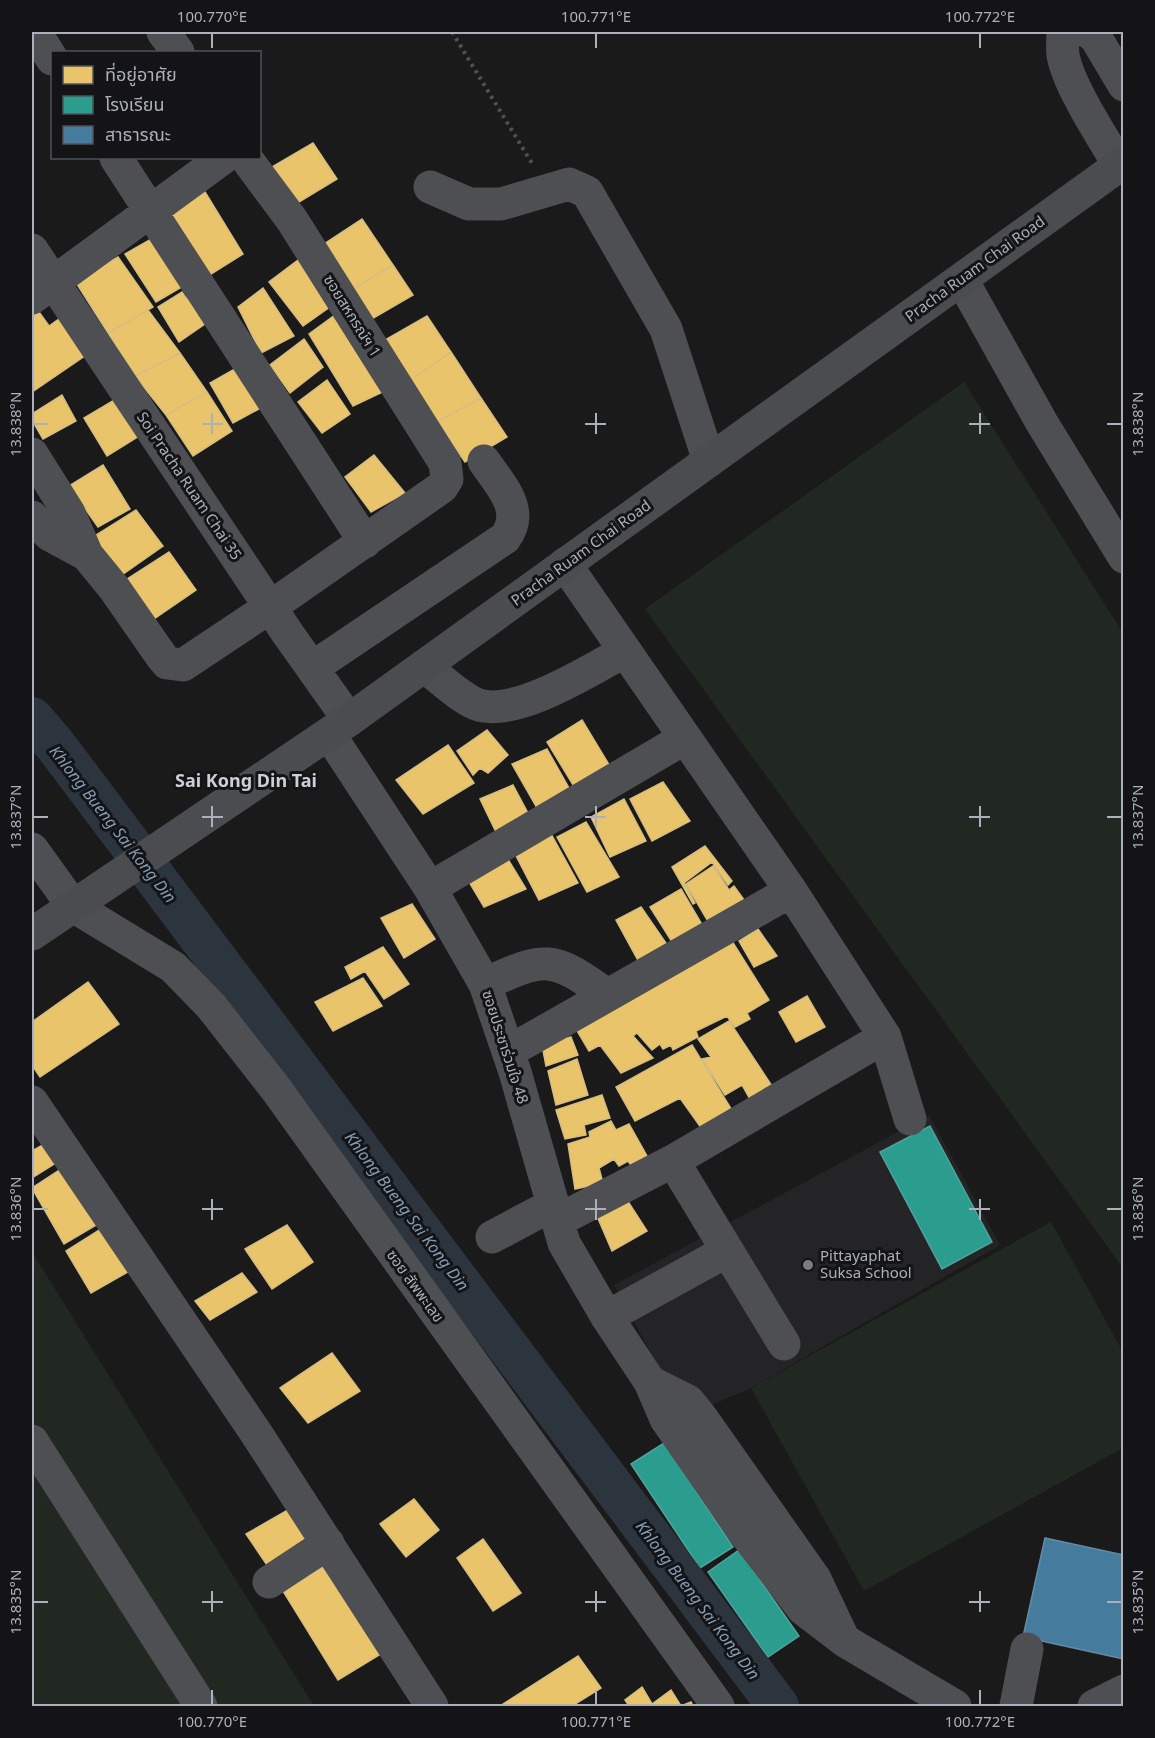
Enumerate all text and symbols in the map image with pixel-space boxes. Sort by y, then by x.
text: 100.770°E [177,6,247,26]
text: 100.771°E [561,6,631,26]
text: 100.772°E [945,6,1015,26]
legend [51,51,261,159]
text: ที่อยู่อาศัย [105,62,177,87]
text: โรงเรียน [105,92,164,116]
text: สาธารณะ [105,122,171,146]
street label: Pracha Ruam Chai Road [901,211,1048,326]
street label: ซอยสหกรณ์ฯ 1 [320,271,386,360]
text: 13.838°N [5,392,25,456]
text: 13.838°N [1127,392,1147,456]
street label: Soi Pracha Ruam Chai 35 [133,408,247,563]
street label: Pracha Ruam Chai Road [507,495,654,610]
water label: Khlong Bueng Sai Kong Din [45,741,181,907]
district label: Sai Kong Din Tai [175,768,317,792]
text: 13.837°N [5,785,25,849]
text: 13.837°N [1127,785,1147,849]
street label: ซอยประชาร่วมใจ 48 [478,987,534,1106]
water label: Khlong Bueng Sai Kong Din [340,1127,474,1295]
text: 13.836°N [5,1177,25,1241]
text: 13.836°N [1127,1177,1147,1241]
street label: ซอย สัพพะเลข [383,1245,449,1326]
place label: Pittayaphat Suksa School [820,1245,912,1282]
marker: Pittayaphat Suksa School [801,1258,815,1272]
water label: Khlong Bueng Sai Kong Din [631,1516,765,1684]
text: 13.835°N [5,1570,25,1634]
text: 13.835°N [1127,1570,1147,1634]
text: 100.770°E [177,1711,247,1731]
text: 100.771°E [561,1711,631,1731]
text: 100.772°E [945,1711,1015,1731]

